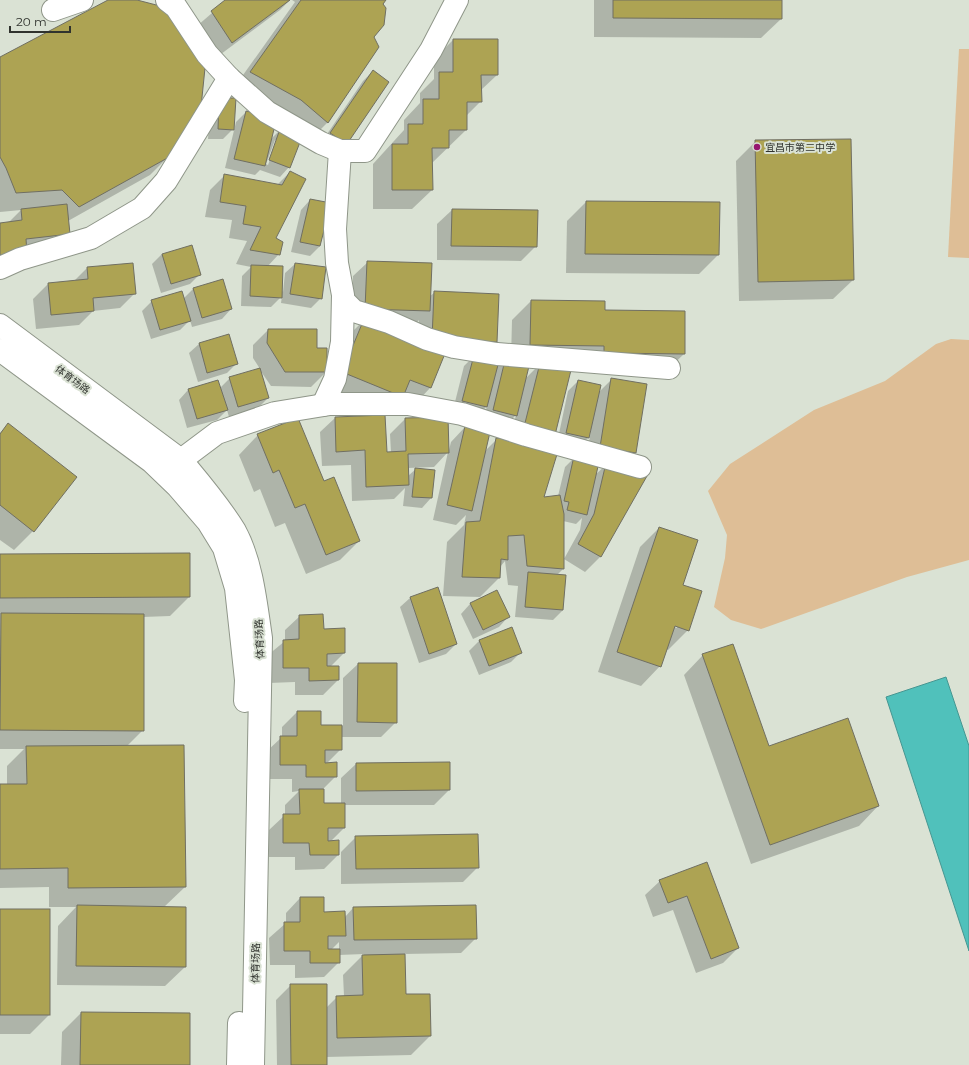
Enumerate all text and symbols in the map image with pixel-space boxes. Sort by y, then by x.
scale bar [10,8,70,34]
text: 20 m [16,14,47,29]
place label: 宜昌市第二中学 [765,141,835,154]
marker: 宜昌市第二中学 [752,142,762,152]
street label: 体育场路 [53,362,93,397]
street label: 体育场路 [252,619,267,659]
street label: 体育场路 [249,943,262,983]

